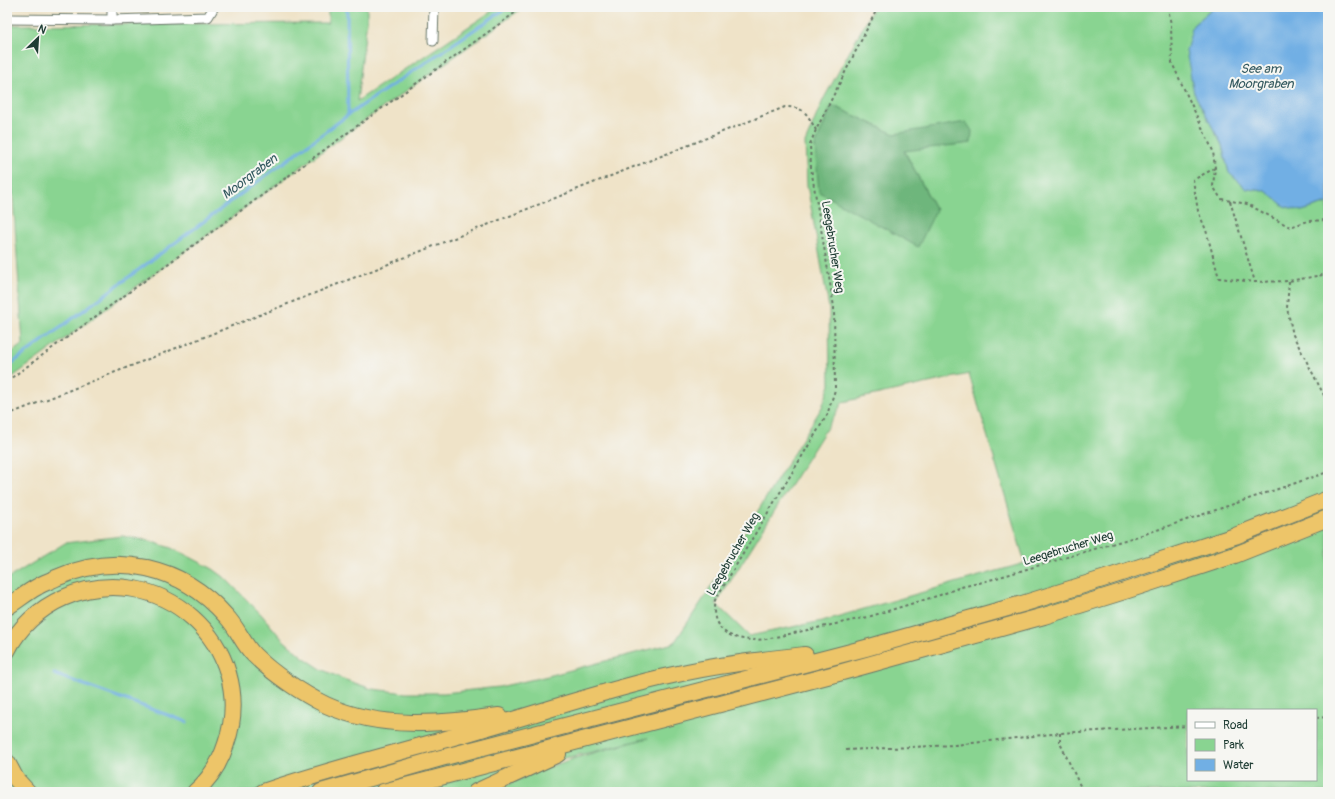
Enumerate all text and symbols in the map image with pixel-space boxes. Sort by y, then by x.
north arrow [18,18,58,58]
text: N [36,22,49,37]
water label: See am Moorgraben [1228,61,1294,92]
water label: Moorgraben [219,150,281,203]
street label: Leegebrucher Weg [818,200,847,294]
street label: Leegebrucher Weg [704,510,763,598]
street label: Leegebrucher Weg [1021,528,1115,569]
legend [1187,709,1317,781]
text: Road [1223,718,1248,733]
text: Park [1223,738,1244,753]
text: Water [1223,758,1254,773]

